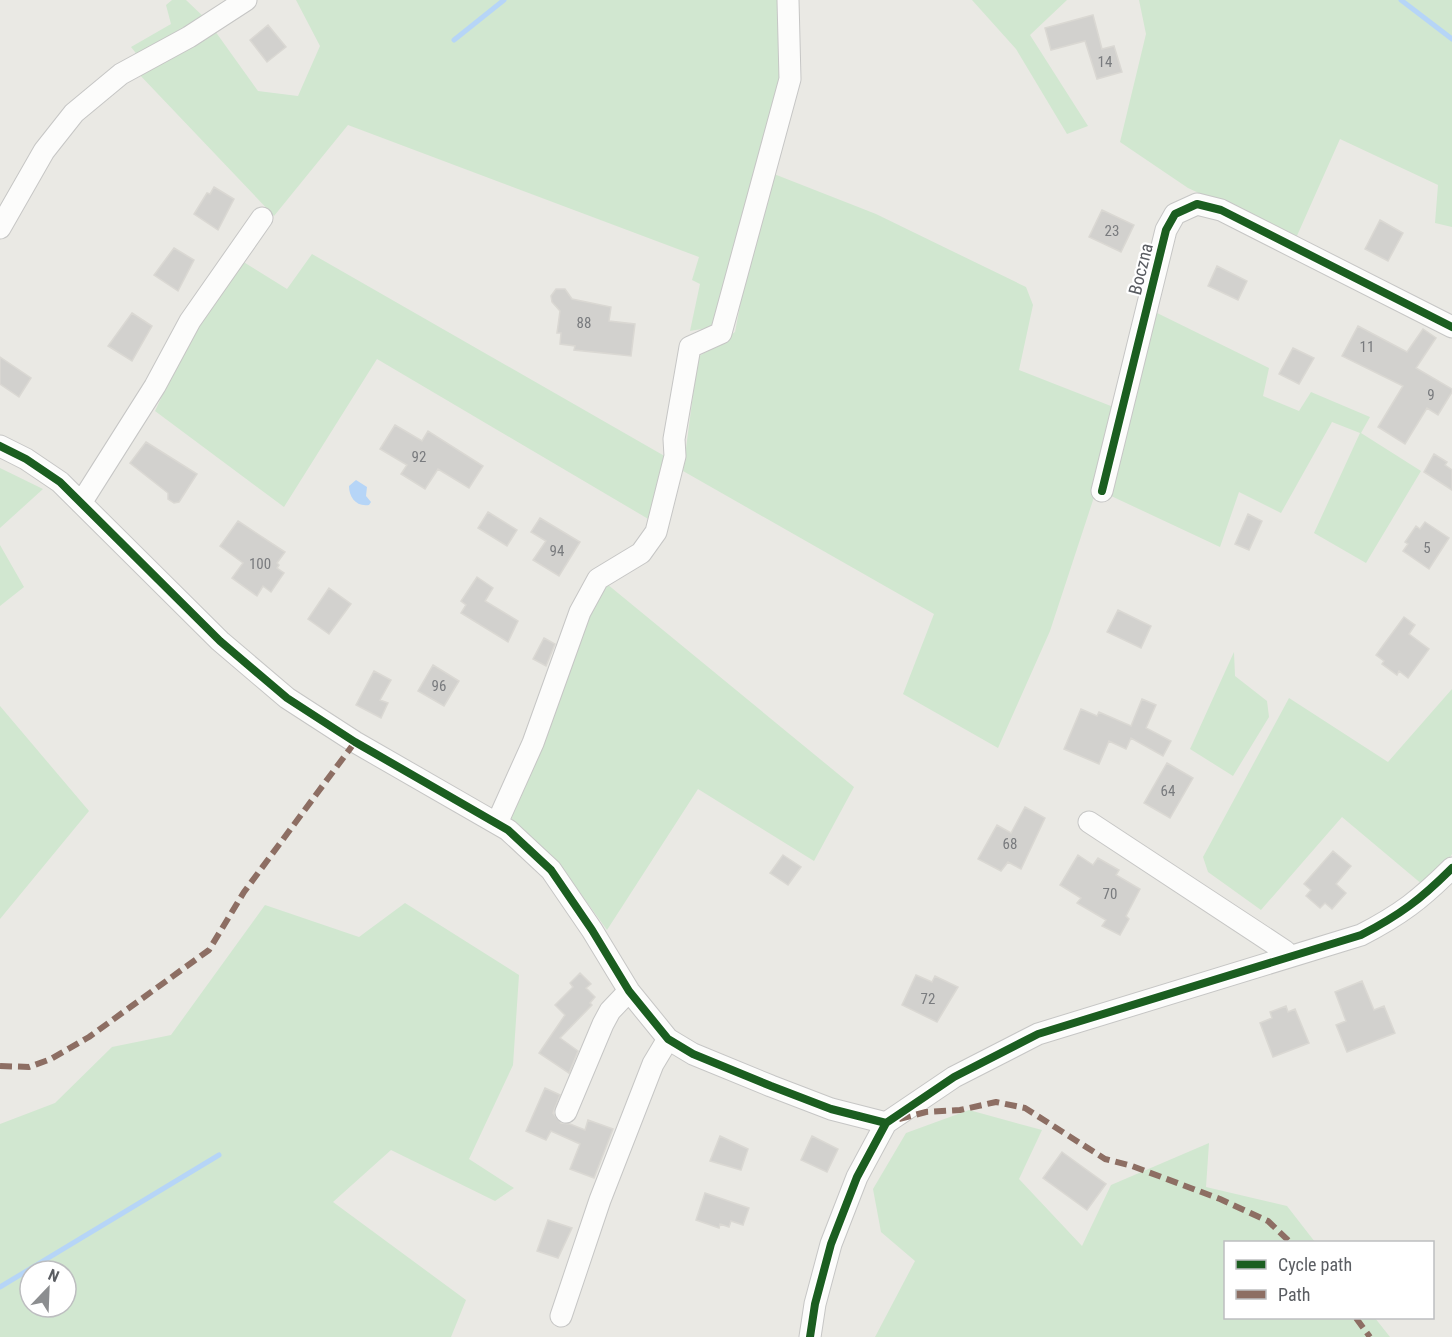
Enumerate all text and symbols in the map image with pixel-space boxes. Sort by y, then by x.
house number: 14 [1098,53,1112,71]
house number: 23 [1105,222,1119,240]
street label: Boczna [1124,241,1157,297]
house number: 88 [577,314,591,332]
house number: 11 [1360,338,1374,356]
house number: 9 [1427,386,1435,404]
house number: 92 [412,448,426,466]
house number: 5 [1423,539,1431,557]
house number: 94 [550,542,564,560]
house number: 100 [249,555,271,573]
house number: 96 [432,677,446,695]
house number: 64 [1161,782,1175,800]
house number: 68 [1003,835,1017,853]
house number: 70 [1103,885,1117,903]
house number: 72 [921,990,935,1008]
legend [1224,1241,1434,1319]
text: Cycle path [1278,1254,1352,1275]
north arrow [18,1259,78,1319]
text: N [45,1265,62,1286]
text: Path [1278,1284,1311,1305]

